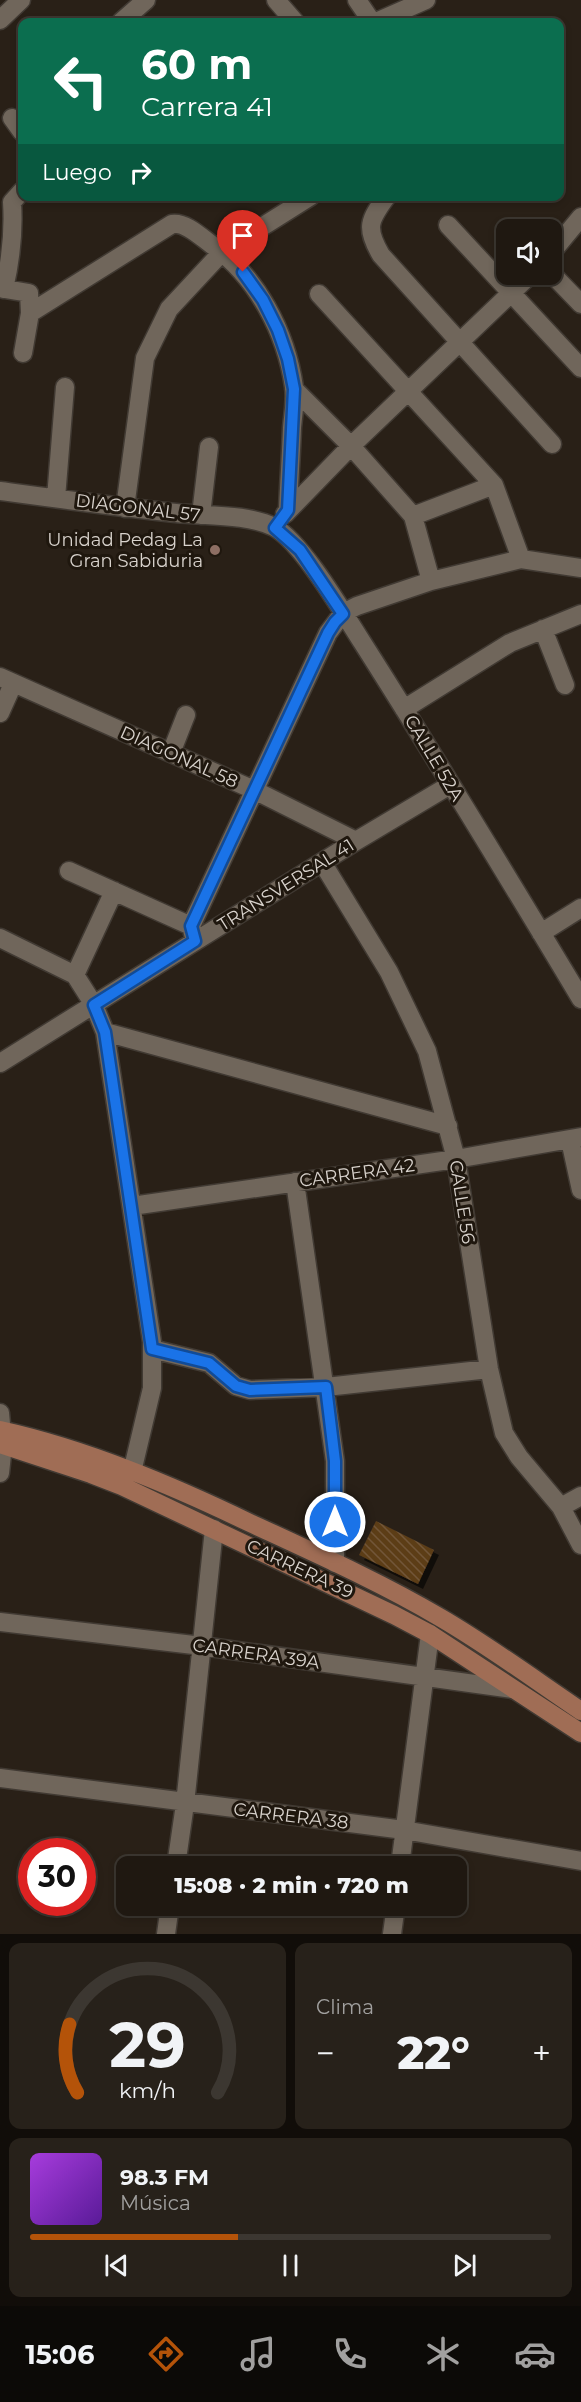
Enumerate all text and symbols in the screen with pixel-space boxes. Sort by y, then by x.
text: 60 m [141,38,252,90]
icon: left [42,42,120,120]
text: Carrera 41 [141,90,273,123]
icon: right [124,156,157,189]
text: Luego [42,159,112,186]
pin [217,210,268,272]
icon: arrive [226,219,259,252]
map controls [496,219,562,285]
button: sound [496,219,562,285]
street label: DIAGONAL 57 [74,489,202,527]
place label: Unidad Pedag La Gran Sabiduria [47,529,203,572]
marker: Unidad Pedag La Gran Sabiduria [208,543,222,557]
street label: CALLE 52A [400,711,468,805]
street label: DIAGONAL 58 [117,721,241,793]
street label: TRANSVERSAL 41 [214,834,358,936]
street label: CARRERA 42 [298,1154,416,1192]
street label: CALLE 56 [445,1159,479,1245]
position arrow [303,1490,367,1554]
street label: CARRERA 39 [243,1535,357,1603]
street label: CARRERA 39A [191,1634,321,1674]
street label: CARRERA 38 [232,1798,350,1834]
speed limit sign: 30 [18,1838,96,1916]
text: 15:08 · 2 min · 720 m [174,1872,409,1899]
text: Clima [316,1995,374,2019]
text: 29 [109,2007,186,2083]
text: 22° [397,2025,470,2080]
text: − [316,2033,335,2073]
text: + [532,2033,551,2073]
text: km/h [119,2077,176,2103]
text: 98.3 FM [120,2164,209,2191]
text: Música [120,2191,191,2215]
icon: previous [100,2249,133,2282]
icon: pause [274,2249,307,2282]
icon: next [448,2249,481,2282]
icon: directions [145,2333,187,2375]
icon: music [237,2333,279,2375]
icon: phone [329,2333,371,2375]
icon: climate [422,2333,464,2375]
icon: car [514,2333,556,2375]
text: 15:06 [25,2338,94,2371]

